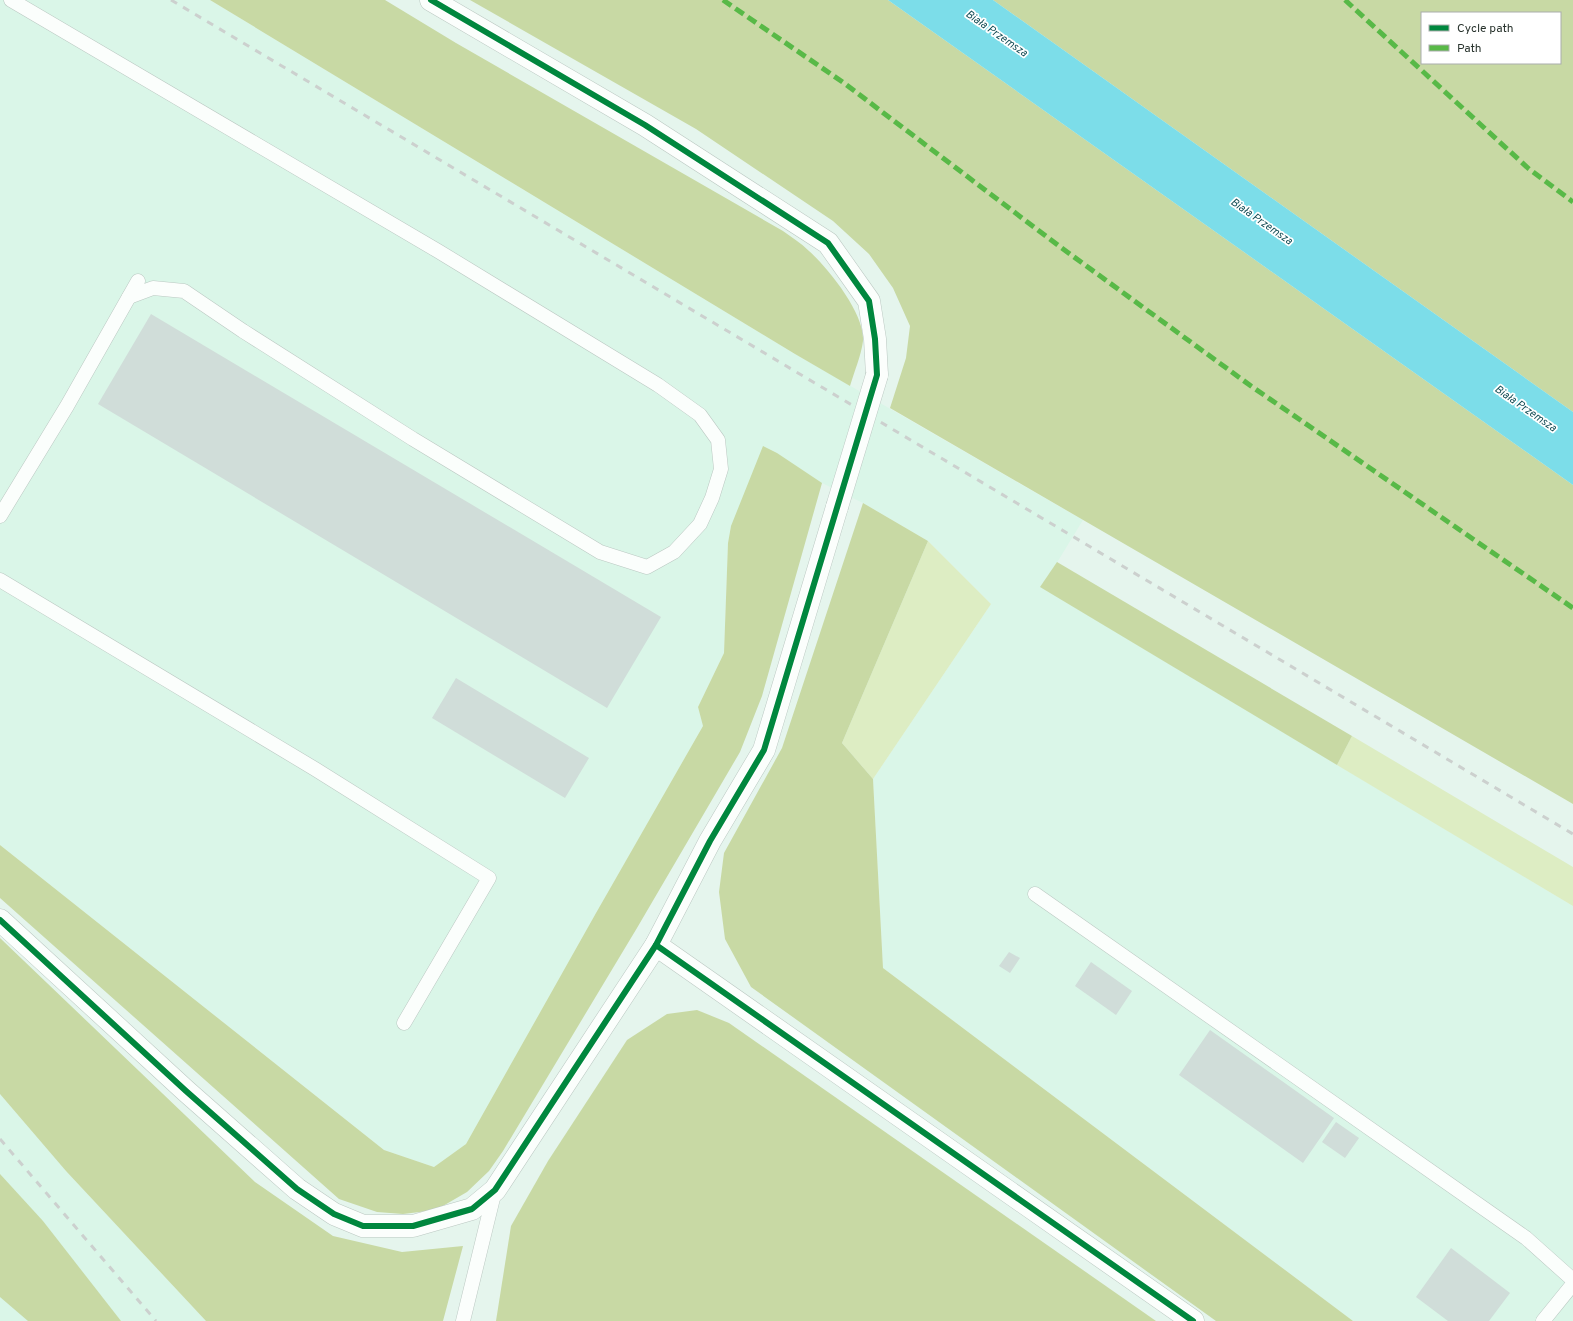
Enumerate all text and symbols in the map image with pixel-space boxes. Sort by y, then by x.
water label: Biała Przemsza [963,7,1030,61]
legend [1421,12,1561,64]
text: Cycle path [1457,21,1514,37]
text: Path [1457,41,1482,57]
water label: Biała Przemsza [1228,195,1295,249]
water label: Biała Przemsza [1492,382,1559,436]

